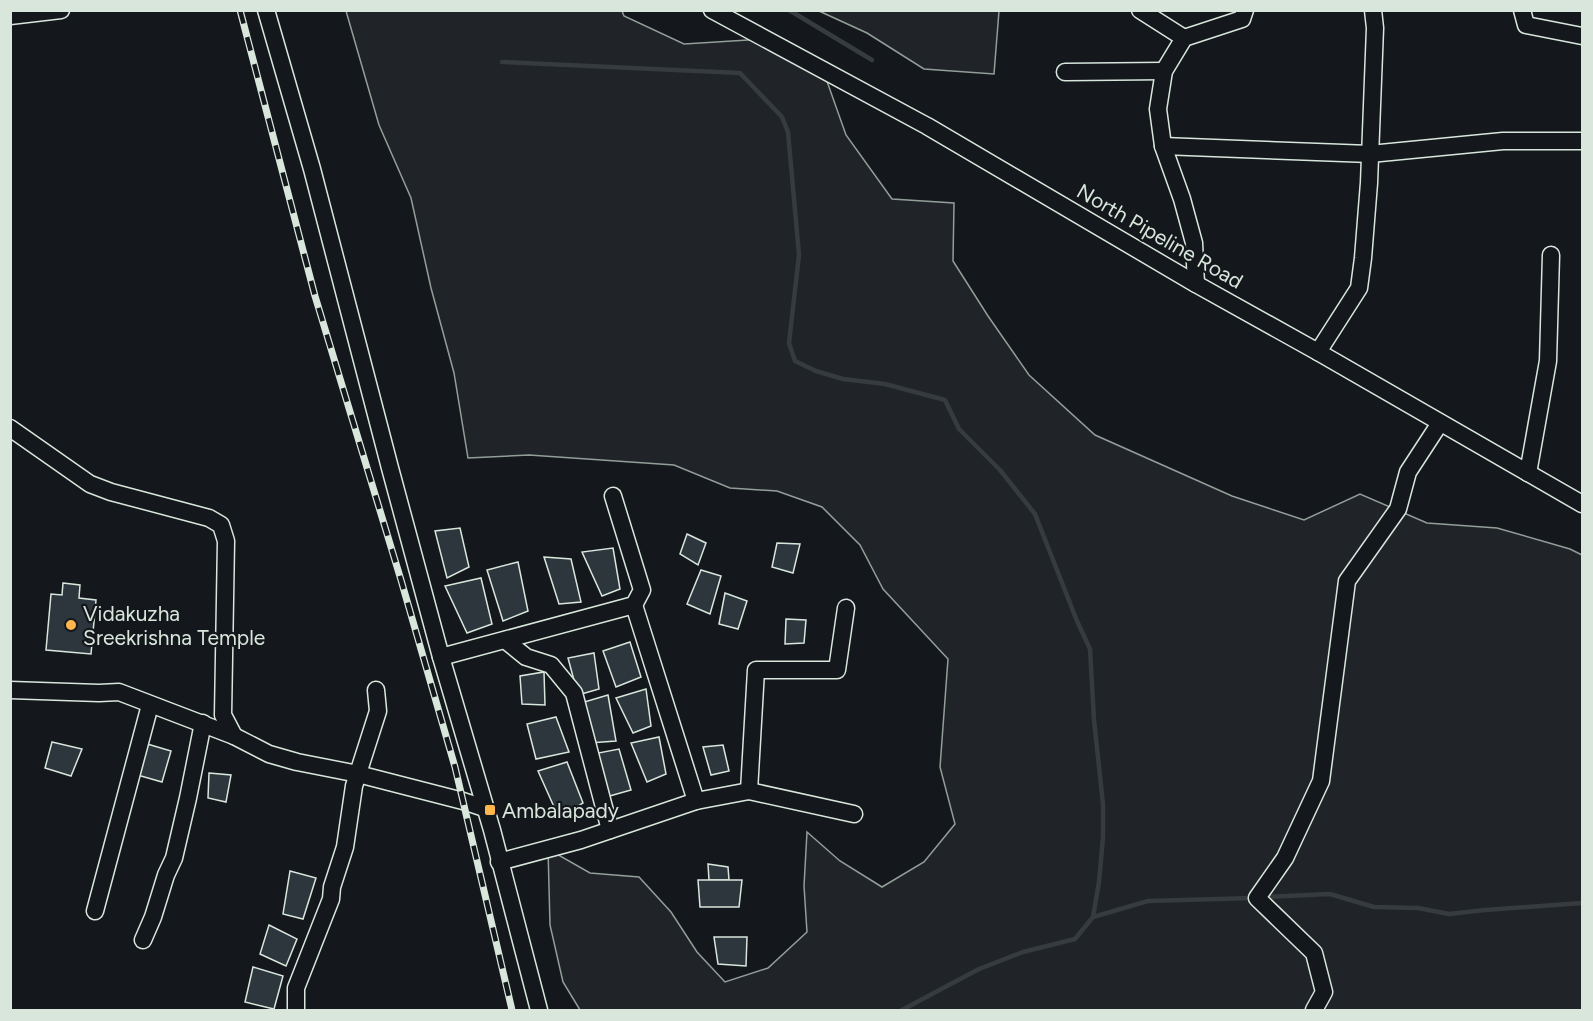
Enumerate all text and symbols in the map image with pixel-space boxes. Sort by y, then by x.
street label: North Pipeline Road [1073,178,1247,294]
place label: Vidakuzha Sreekrishna Temple [83,601,265,650]
marker: Vidakuzha Sreekrishna Temple [64,618,78,632]
place label: Ambalapady [502,798,619,823]
marker: Ambalapady [483,803,497,817]

